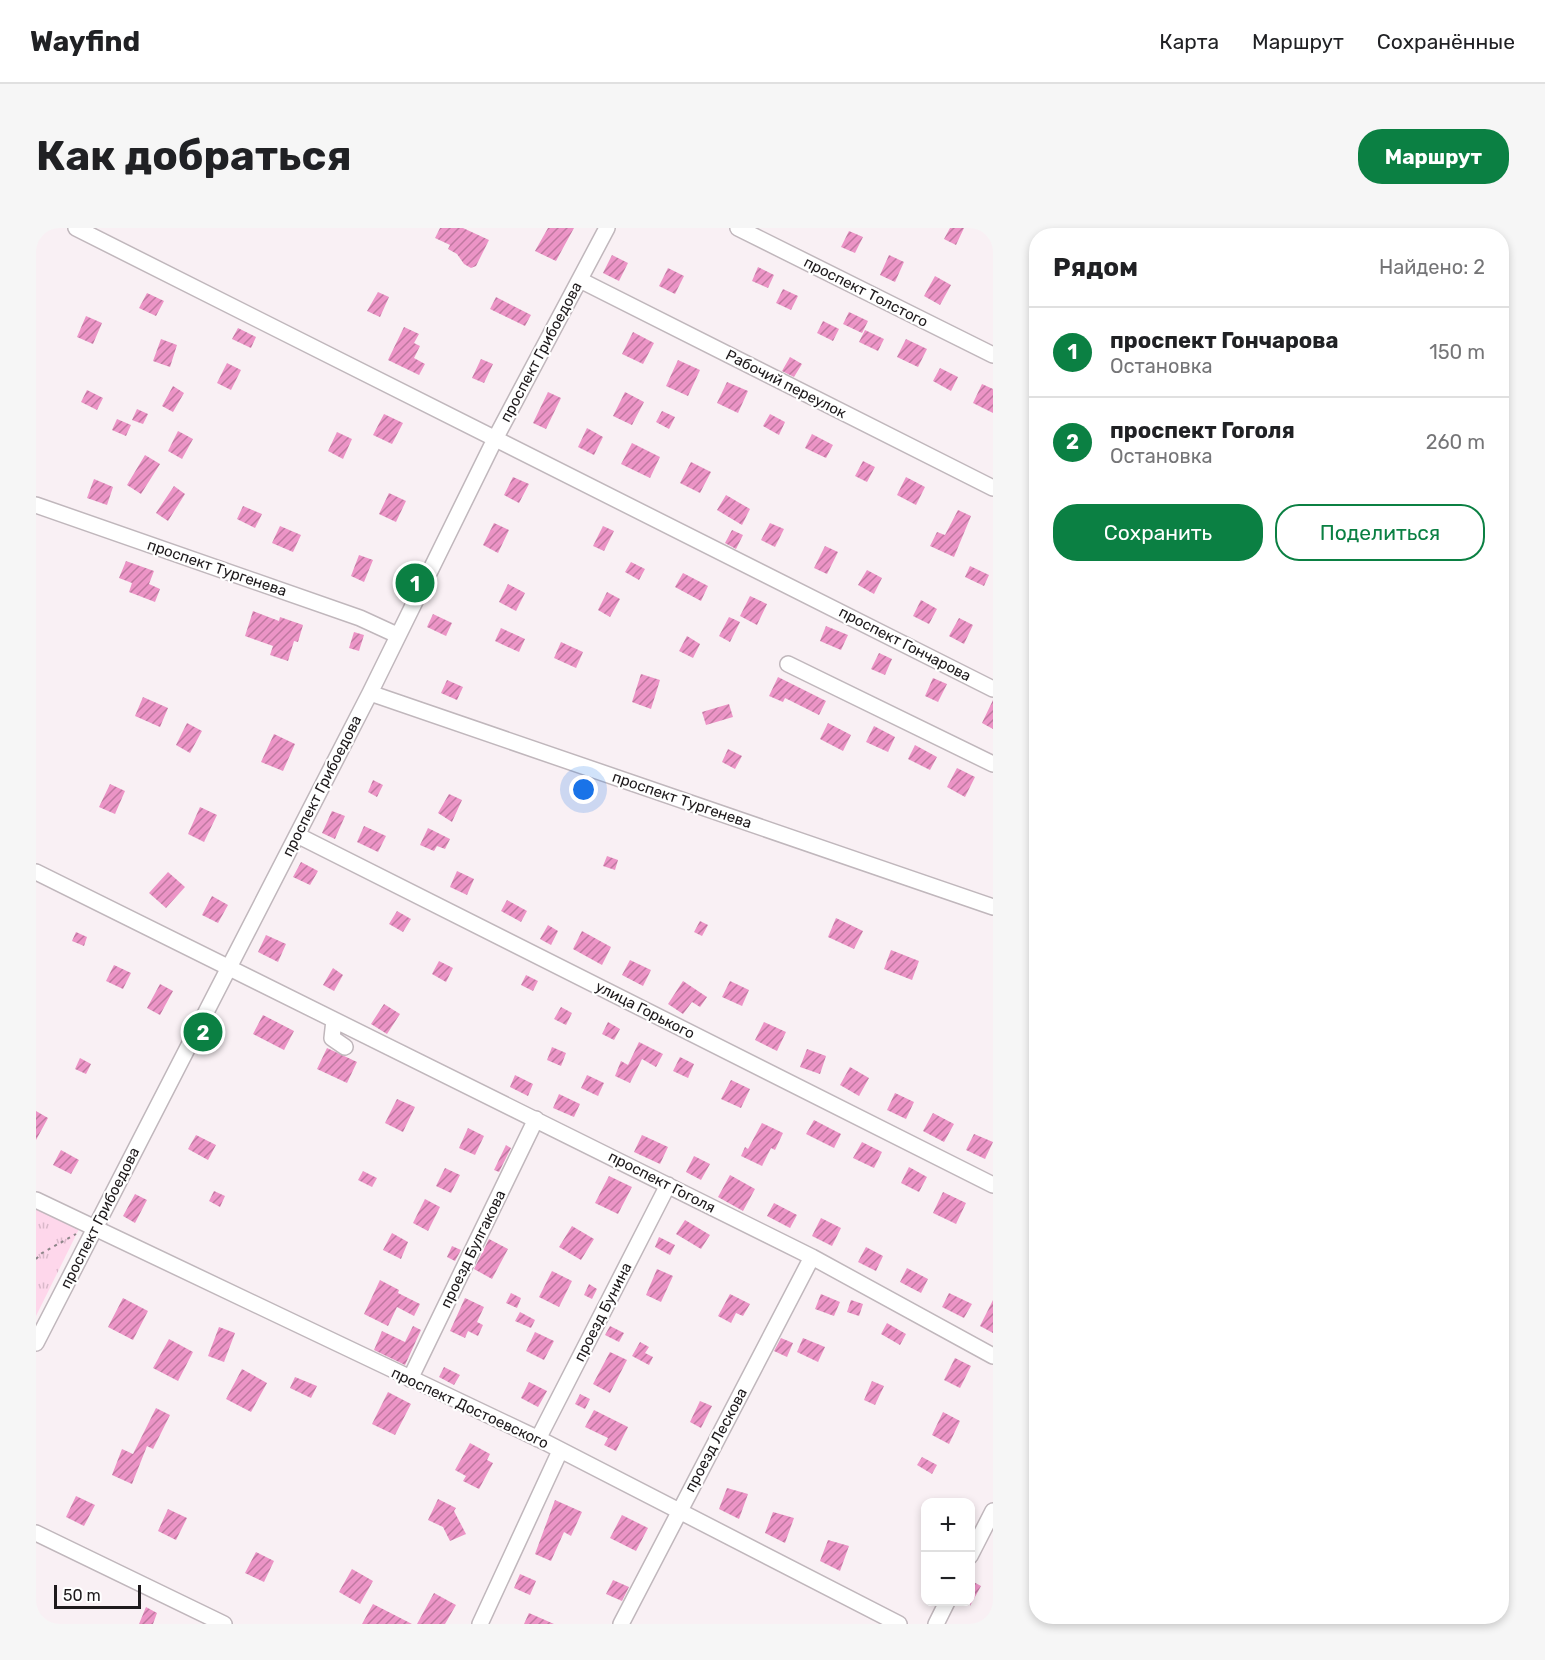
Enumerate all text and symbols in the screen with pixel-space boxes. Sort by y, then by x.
text: Wayfind [30,25,140,58]
text: Карта [1159,29,1219,54]
text: Маршрут [1252,29,1344,54]
text: Сохранённые [1377,29,1515,54]
button: Маршрут [1358,129,1509,184]
text: Как добраться [36,131,352,181]
text: Рядом [1053,252,1138,283]
street label: проспект Толстого [801,253,931,331]
text: Найдено: 2 [1379,255,1485,279]
street label: проспект Грибоедова [496,279,586,425]
text: проспект Гончарова [1110,327,1339,354]
text: 1 [1068,340,1077,364]
text: 150 m [1429,340,1485,364]
street label: Рабочий переулок [723,346,849,422]
text: Остановка [1110,354,1213,378]
text: проспект Гоголя [1110,417,1295,444]
text: 2 [1066,430,1079,454]
text: 260 m [1426,430,1485,454]
text: Остановка [1110,444,1213,468]
button: Сохранить [1053,504,1263,561]
button: Поделиться [1275,504,1485,561]
street label: проспект Тургенева [145,536,289,600]
pin: 1 [396,560,434,606]
street label: проспект Гончарова [836,603,974,685]
street label: проспект Грибоедова [279,712,365,860]
street label: проспект Тургенева [610,768,754,832]
your location [569,775,598,804]
street label: улица Горького [592,977,698,1043]
pin: 2 [184,1010,222,1054]
street label: проспект Грибоедова [57,1144,143,1292]
street label: проспект Гоголя [606,1147,718,1217]
street label: проезд Булгакова [437,1187,509,1311]
street label: проезд Бунина [570,1259,636,1365]
street label: проспект Достоевского [388,1364,552,1452]
street label: проезд Лескова [681,1385,751,1495]
map controls [921,1498,975,1606]
button: + [921,1498,975,1552]
button: − [921,1552,975,1606]
scale bar [54,1582,141,1610]
text: 50 m [63,1586,101,1605]

